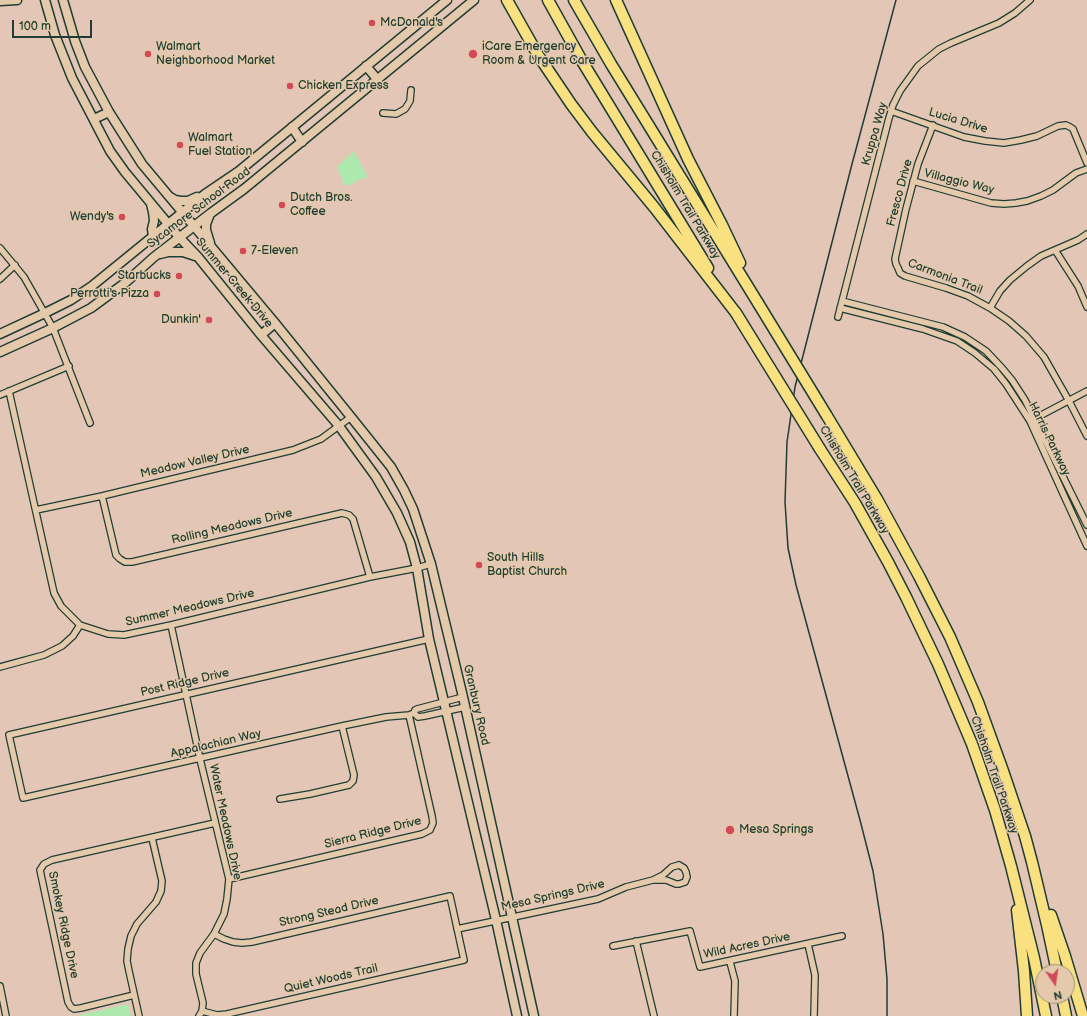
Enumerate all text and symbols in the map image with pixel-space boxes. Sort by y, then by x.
scale bar [14,12,94,38]
place label: McDonald's [380,16,443,30]
marker: McDonald's [367,18,377,28]
text: 100 m [19,19,51,34]
place label: Walmart Neighborhood Market [156,40,275,68]
place label: iCare Emergency Room & Urgent Care [482,40,596,68]
marker: iCare Emergency Room & Urgent Care [467,48,479,60]
marker: Walmart Neighborhood Market [143,49,153,59]
place label: Chicken Express [298,79,389,93]
marker: Chicken Express [285,81,295,91]
street label: Kruppa Way [859,101,891,167]
street label: Lucia Drive [927,105,989,137]
place label: Walmart Fuel Station [188,131,252,159]
marker: Walmart Fuel Station [175,140,185,150]
street label: Chisholm Trail Parkway [647,148,723,262]
street label: Fresco Drive [884,158,916,228]
street label: Sycamore School Road [145,164,253,252]
street label: Villaggio Way [923,166,995,198]
place label: Dutch Bros. Coffee [290,191,352,219]
marker: Dutch Bros. Coffee [277,200,287,210]
place label: Wendy's [70,210,114,224]
marker: Wendy's [117,212,127,222]
street label: Summer Creek Drive [192,235,276,331]
place label: 7-Eleven [251,244,298,258]
marker: 7-Eleven [238,246,248,256]
street label: Carmonia Trail [906,256,984,298]
place label: Starbucks [118,269,171,283]
marker: Starbucks [174,271,184,281]
place label: Perrotti's Pizza [70,287,149,301]
marker: Perrotti's Pizza [152,289,162,299]
place label: Dunkin' [161,313,201,327]
marker: Dunkin' [204,315,214,325]
street label: Harris Parkway [1025,400,1073,478]
street label: Chisholm Trail Parkway [816,423,892,537]
street label: Meadow Valley Drive [139,442,251,482]
street label: Rolling Meadows Drive [170,506,294,548]
place label: South Hills Baptist Church [487,551,567,579]
marker: South Hills Baptist Church [474,560,484,570]
street label: Summer Meadows Drive [124,586,256,630]
street label: Granbury Road [460,663,492,747]
street label: Post Ridge Drive [139,666,231,700]
street label: Chisholm Trail Parkway [967,714,1021,836]
street label: Appalachian Way [169,727,263,761]
street label: Water Meadows Drive [206,763,244,881]
street label: Sierra Ridge Drive [323,814,423,852]
place label: Mesa Springs [739,823,813,837]
marker: Mesa Springs [724,824,736,836]
street label: Smokey Ridge Drive [45,870,81,980]
street label: Mesa Springs Drive [500,877,606,915]
street label: Strong Stead Drive [278,894,380,930]
street label: Wild Acres Drive [702,930,792,962]
street label: Quiet Woods Trail [283,961,379,997]
north arrow [1035,964,1075,1004]
text: N [1052,988,1063,1002]

